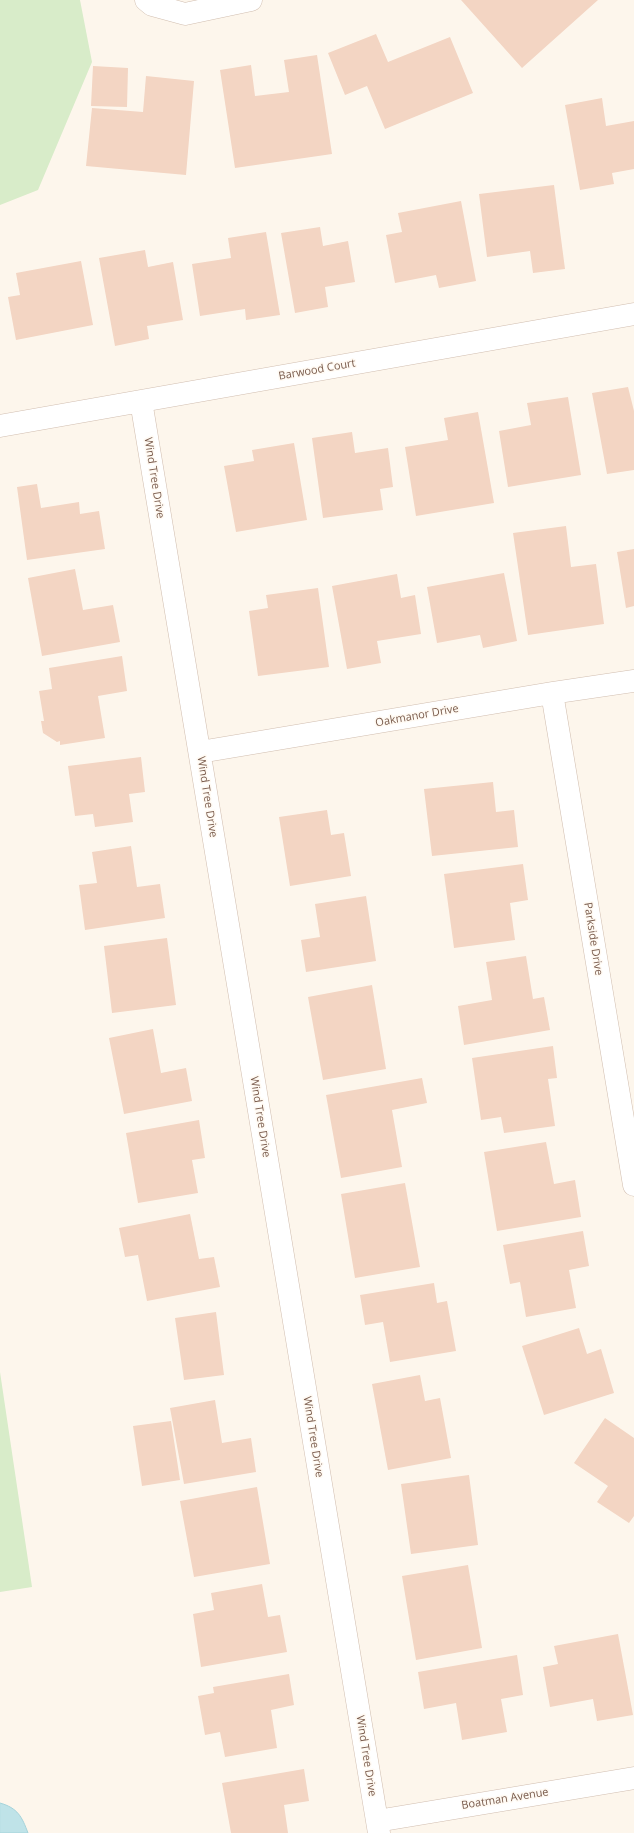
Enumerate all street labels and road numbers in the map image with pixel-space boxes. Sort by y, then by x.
street label: Barwood Court [278,357,356,383]
street label: Wind Tree Drive [141,436,167,520]
street label: Oakmanor Drive [374,702,460,730]
street label: Wind Tree Drive [194,755,220,839]
street label: Parkside Drive [581,902,605,976]
street label: Wind Tree Drive [247,1075,273,1159]
street label: Wind Tree Drive [300,1395,326,1479]
street label: Wind Tree Drive [353,1714,379,1798]
street label: Boatman Avenue [461,1786,549,1812]

